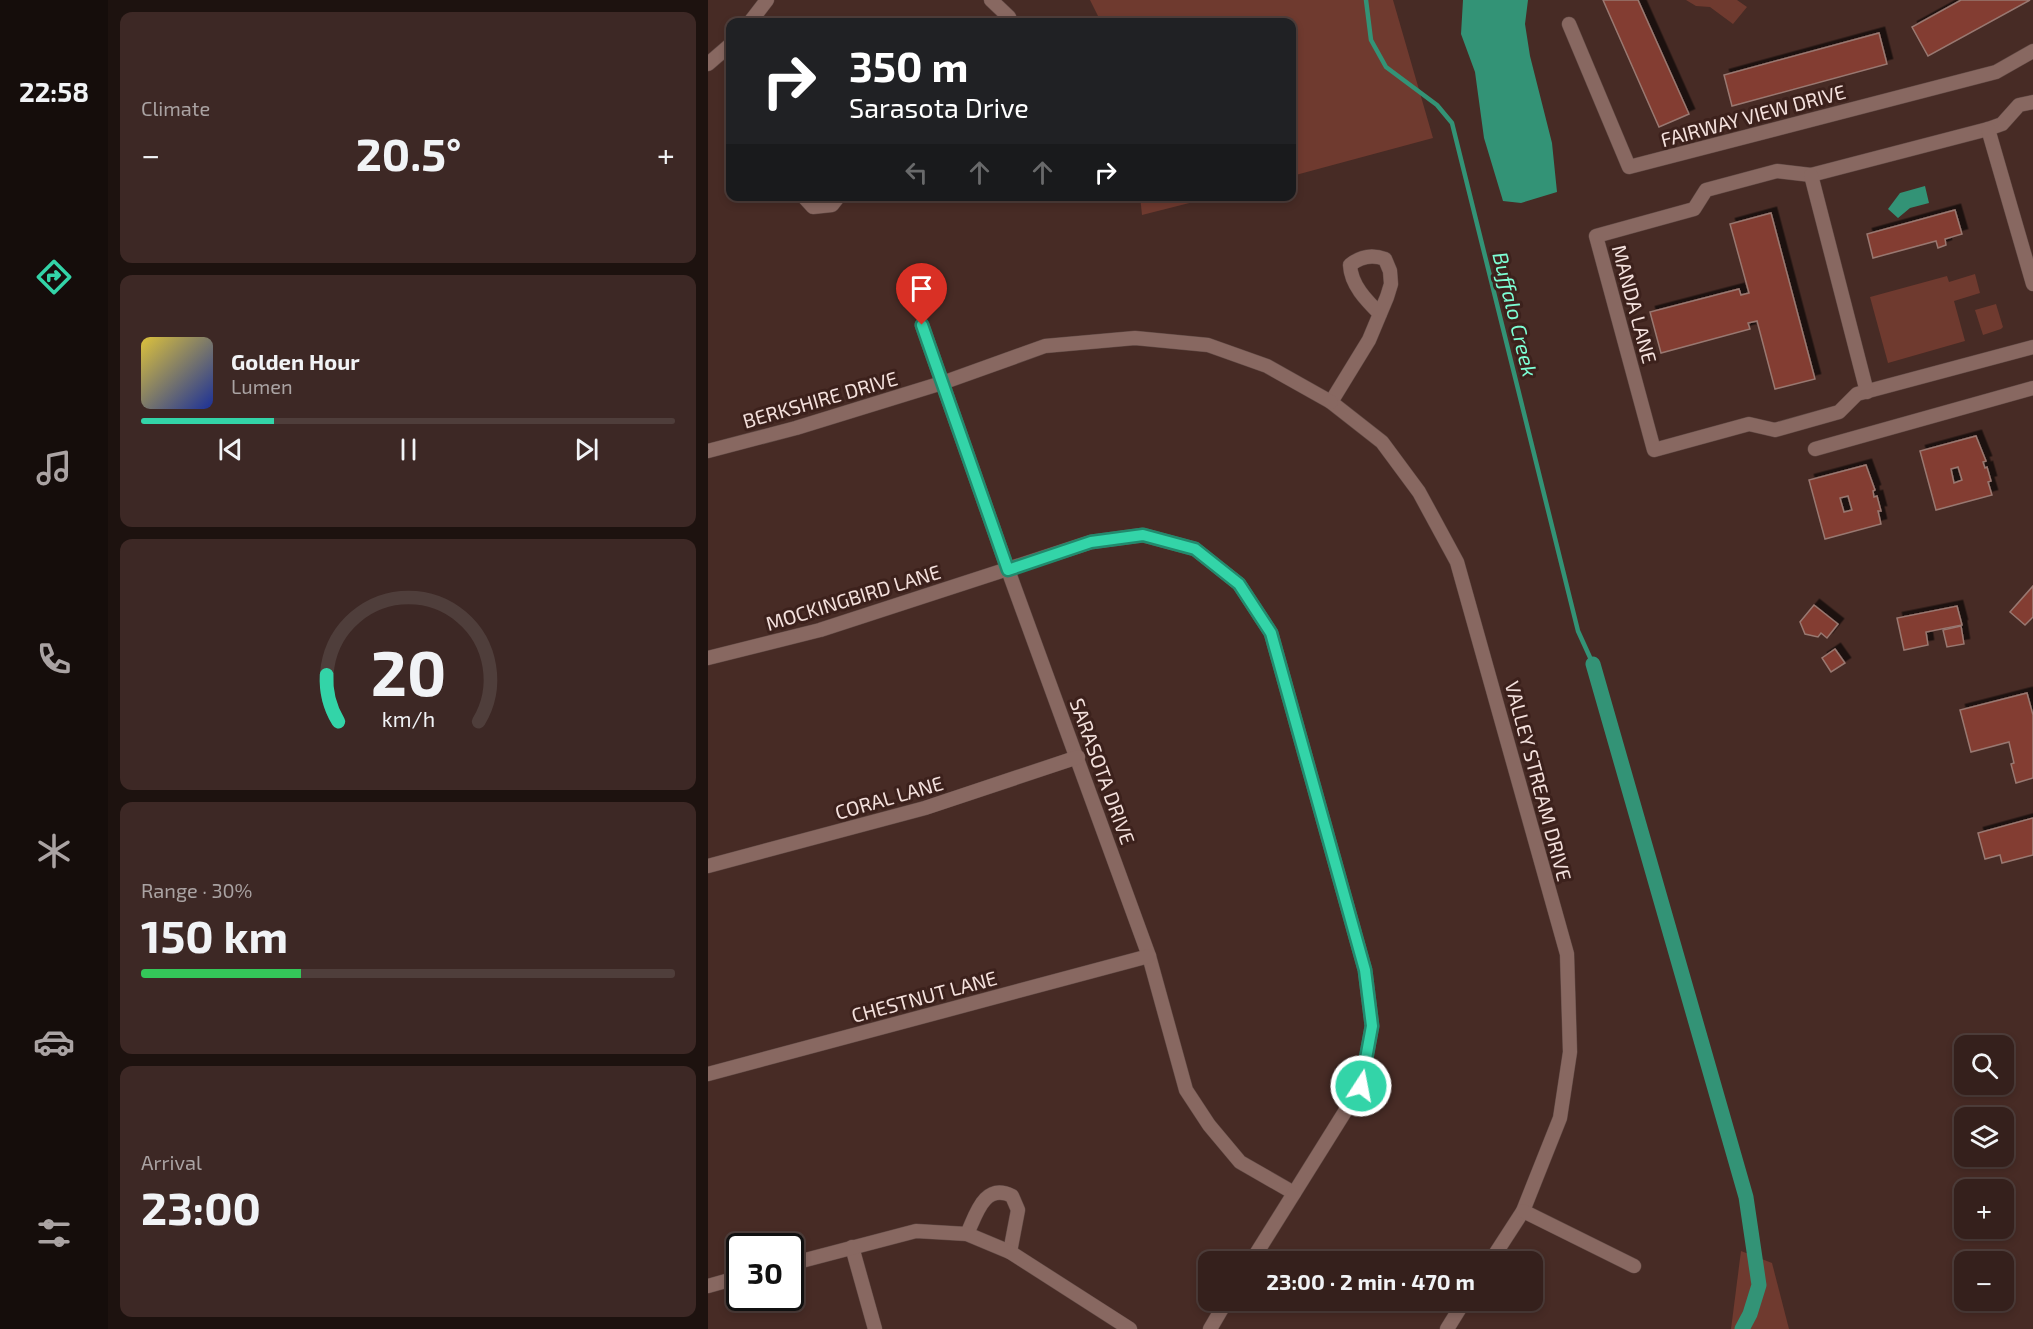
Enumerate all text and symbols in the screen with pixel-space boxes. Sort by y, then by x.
text: 350 m [849,40,969,90]
icon: right [750,42,828,120]
text: 22:58 [19,75,89,107]
street label: FAIRWAY VIEW DRIVE [1658,79,1848,151]
text: Sarasota Drive [849,91,1029,123]
text: Climate [141,96,210,120]
text: 20.5° [356,126,461,180]
text: − [141,134,160,174]
text: + [657,134,675,174]
icon: left [900,156,933,189]
icon: ahead [963,156,996,189]
icon: ahead [1026,156,1059,189]
icon: right [1089,156,1122,189]
street label: MANDA LANE [1608,242,1662,366]
water label: Buffalo Creek [1488,249,1544,379]
icon: directions [33,256,75,298]
pin [896,263,947,325]
icon: arrive [905,272,938,305]
text: Golden Hour [231,348,360,374]
street label: BERKSHIRE DRIVE [740,365,900,433]
text: Lumen [231,374,293,398]
icon: previous [214,433,247,466]
icon: pause [392,433,425,466]
icon: next [570,433,603,466]
icon: music [33,447,75,489]
street label: MOCKINGBIRD LANE [763,559,943,635]
text: 20 [370,634,446,709]
icon: phone [33,638,75,680]
street label: VALLEY STREAM DRIVE [1501,678,1577,884]
street label: SARASOTA DRIVE [1065,695,1141,847]
text: km/h [381,706,435,731]
street label: CORAL LANE [832,770,946,824]
icon: climate [33,830,75,872]
text: Range · 30% [141,878,252,902]
text: 150 km [141,908,288,962]
street label: CHESTNUT LANE [849,965,999,1027]
icon: car [33,1021,75,1063]
map controls [1954,1035,2014,1311]
button: search [1954,1035,2014,1095]
position arrow [1329,1054,1393,1118]
button: layers [1954,1107,2014,1167]
text: Arrival [141,1150,202,1174]
button: + [1954,1179,2014,1239]
text: 23:00 [141,1180,261,1234]
icon: filters [33,1212,75,1254]
speed limit sign: 30 [726,1233,804,1311]
button: − [1954,1251,2014,1311]
text: 23:00 · 2 min · 470 m [1266,1268,1475,1294]

